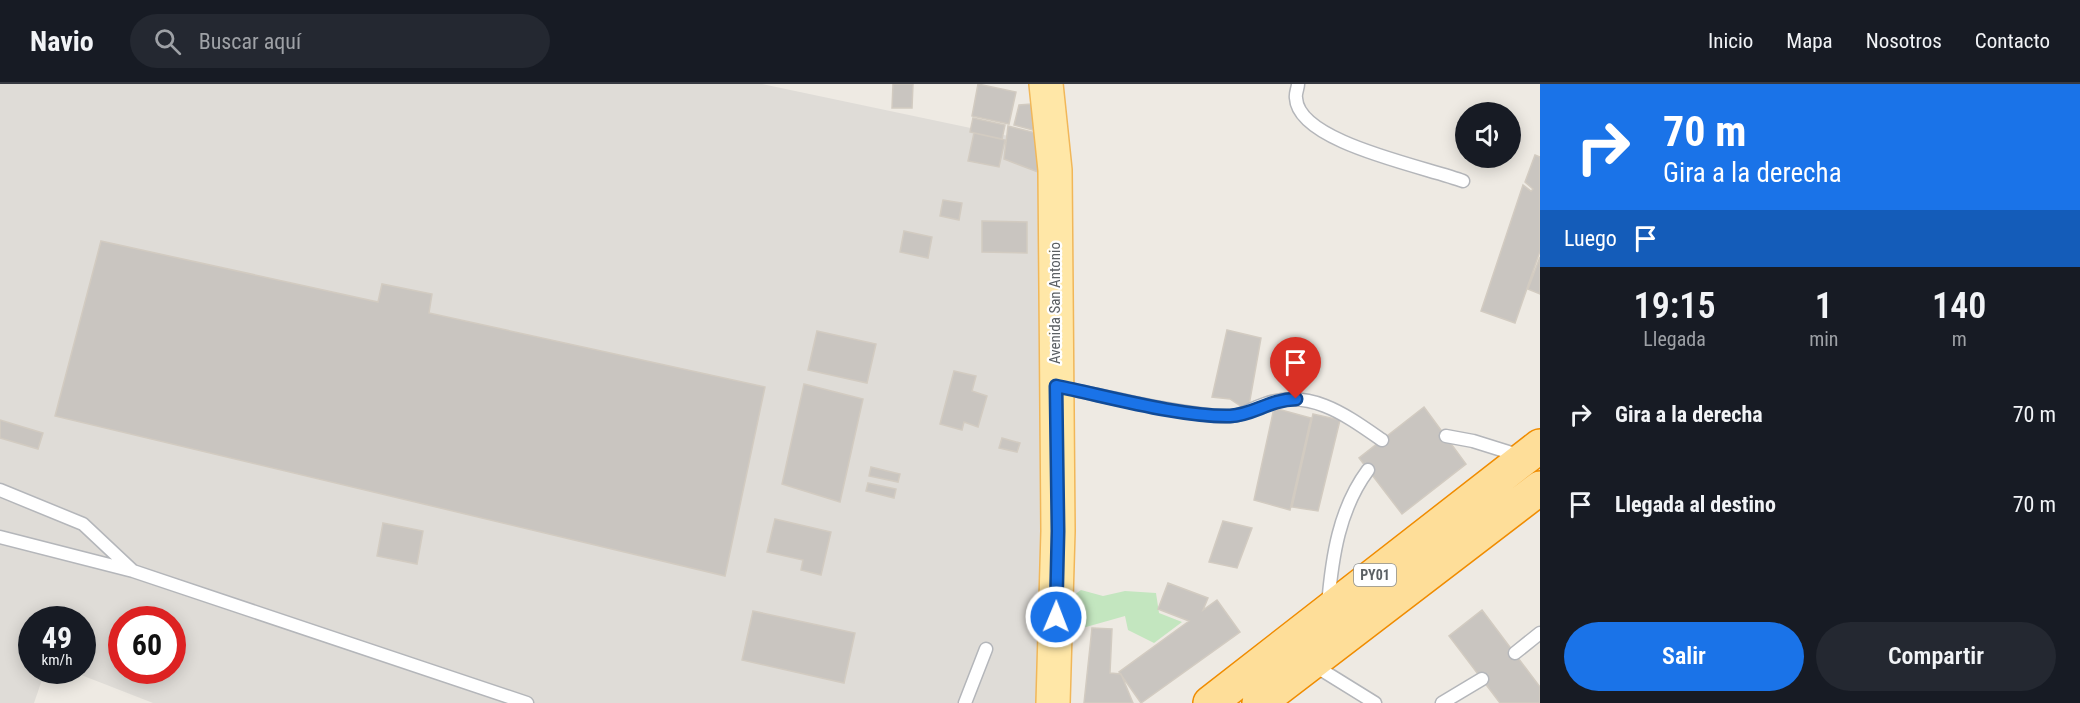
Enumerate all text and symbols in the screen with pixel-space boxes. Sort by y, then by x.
search box [130,14,550,68]
text: Navio [30,25,94,58]
icon: search [151,25,184,58]
text: Buscar aquí [199,29,301,54]
text: Inicio [1708,29,1753,53]
text: Mapa [1786,29,1833,53]
text: Nosotros [1866,29,1942,53]
text: Contacto [1975,29,2050,53]
map controls [1455,102,1521,168]
button: sound [1455,102,1521,168]
text: 70 m [1663,107,1746,156]
icon: right [1564,108,1642,186]
text: Gira a la derecha [1663,157,1842,189]
icon: arrive [1629,222,1662,255]
text: Luego [1564,226,1617,251]
street label: Avenida San Antonio [1046,242,1064,364]
text: 19:15 [1634,285,1716,327]
text: 1 [1815,285,1833,327]
text: 140 [1932,285,1986,327]
text: Llegada [1643,327,1706,351]
text: min [1809,327,1838,351]
text: m [1952,327,1967,351]
pin [1270,337,1321,399]
icon: arrive [1279,346,1312,379]
icon: right [1564,398,1597,431]
text: Gira a la derecha [1615,402,1763,427]
text: 70 m [2013,402,2056,427]
icon: arrive [1564,488,1597,521]
text: Llegada al destino [1615,492,1776,517]
text: 70 m [2013,492,2056,517]
road number: PY01 [1354,564,1396,586]
position arrow [1024,585,1088,649]
speed limit sign: 60 [108,606,186,684]
text: 49 [42,620,72,655]
button: Salir [1564,622,1804,691]
button: Compartir [1816,622,2056,691]
text: km/h [42,651,72,669]

